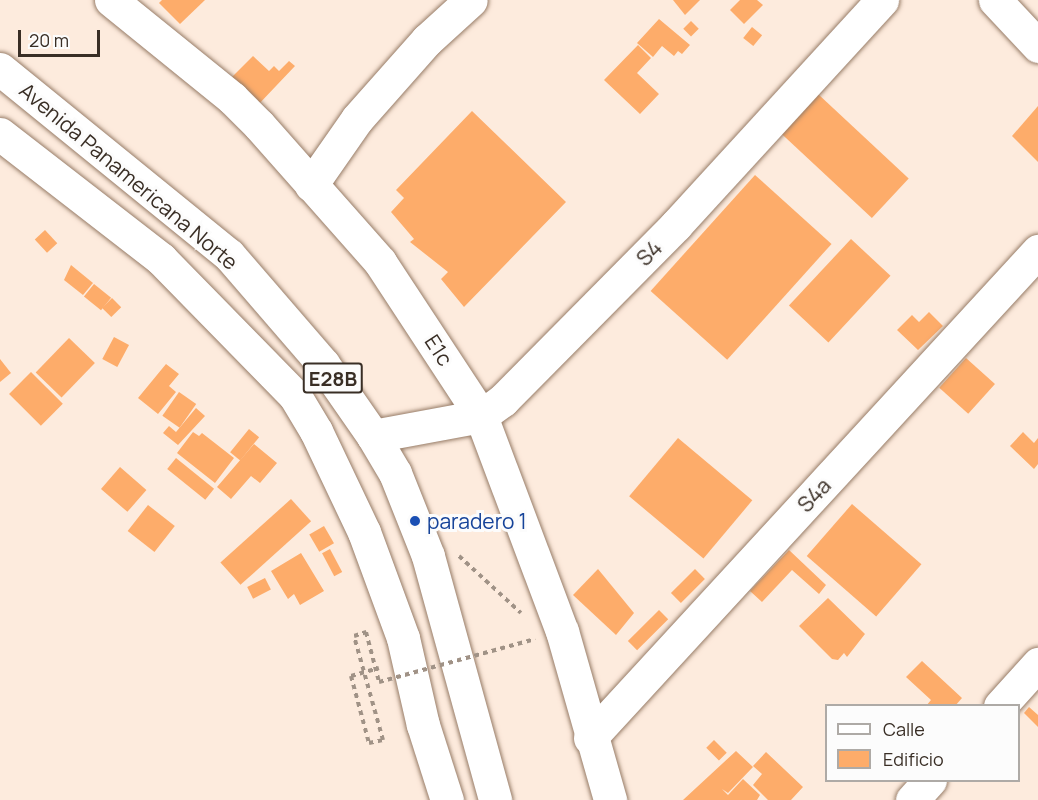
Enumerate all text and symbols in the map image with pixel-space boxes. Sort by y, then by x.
scale bar [21,18,104,56]
text: 20 m [29,28,69,52]
street label: Avenida Panamericana Norte [15,77,243,275]
street label: S4 [631,235,667,271]
street label: E1c [420,330,458,370]
road number: E28B [302,361,364,395]
street label: S4a [792,473,836,517]
place label: paradero 1 [427,508,527,534]
marker: paradero 1 [408,514,422,528]
legend [825,704,1020,782]
text: Calle [883,717,925,741]
text: Edificio [883,747,944,771]

